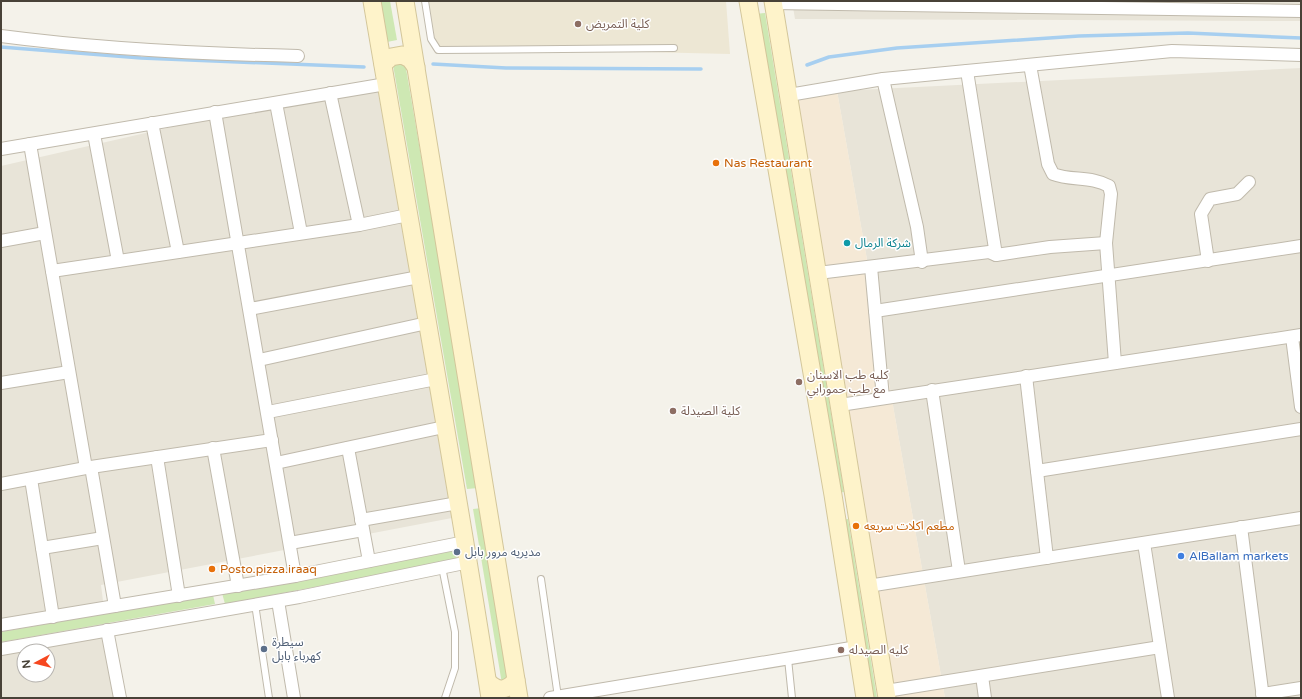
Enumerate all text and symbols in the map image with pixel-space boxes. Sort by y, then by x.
place label: كلية التمريض [586,17,651,31]
marker: كلية التمريض [573,19,583,29]
place label: Nas Restaurant [724,156,812,170]
marker: Nas Restaurant [711,158,721,168]
place label: شركة الرمال [855,236,911,250]
marker: شركة الرمال [842,238,852,248]
place label: كليه طب الاسنان مع طب حمورابي [807,368,889,399]
marker: كليه طب الاسنان مع طب حمورابي [794,377,804,387]
place label: كلية الصيدلة [681,404,741,418]
marker: كلية الصيدلة [668,406,678,416]
place label: مطعم اكلات سريعه [864,519,954,535]
marker: مطعم اكلات سريعه [851,521,861,531]
place label: مديريه مرور بابل [465,545,541,559]
marker: مديريه مرور بابل [452,547,462,557]
place label: AlBallam markets [1189,549,1289,563]
marker: AlBallam markets [1176,551,1186,561]
place label: Posto.pizza.iraaq [220,562,317,576]
marker: Posto.pizza.iraaq [207,564,217,574]
place label: سيطرة كهرباء بابل [272,635,322,663]
north arrow [16,643,56,683]
place label: كليه الصيدله [849,643,909,657]
marker: سيطرة كهرباء بابل [259,644,269,654]
marker: كليه الصيدله [836,645,846,655]
text: N [20,659,34,669]

